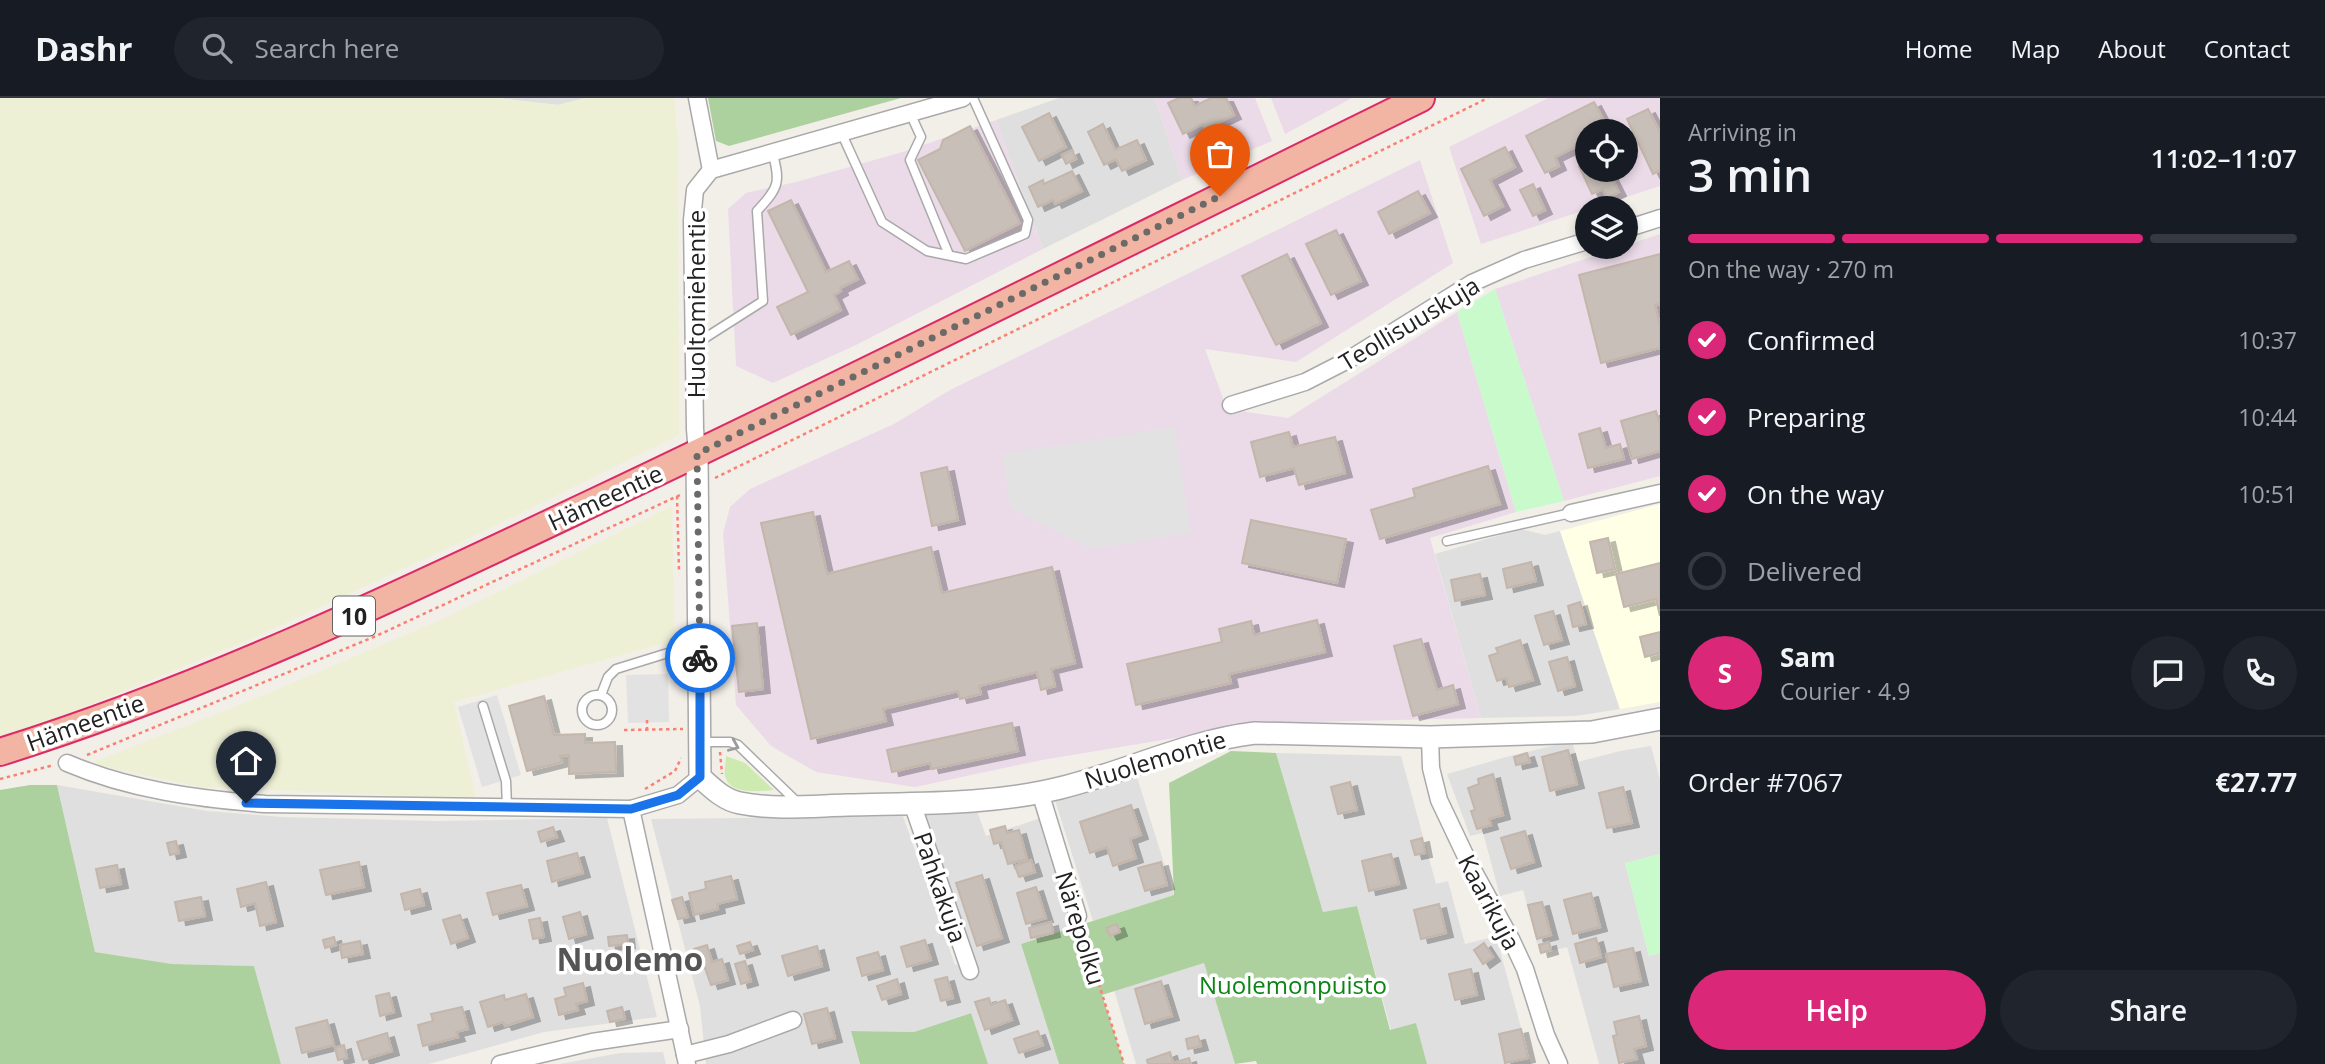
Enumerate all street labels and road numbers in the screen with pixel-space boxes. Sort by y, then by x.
street label: Huoltomiehentie [679,210,712,398]
street label: Teollisuuskuja [1333,268,1485,378]
street label: Hämeentie [542,456,668,538]
road number: 10 [333,596,375,636]
street label: Hämeentie [22,685,148,759]
street label: Nuolemontie [1080,722,1230,796]
street label: Pahkakuja [907,827,975,947]
street label: Kaarikuja [1451,848,1529,956]
street label: Närepolku [1048,867,1114,989]

